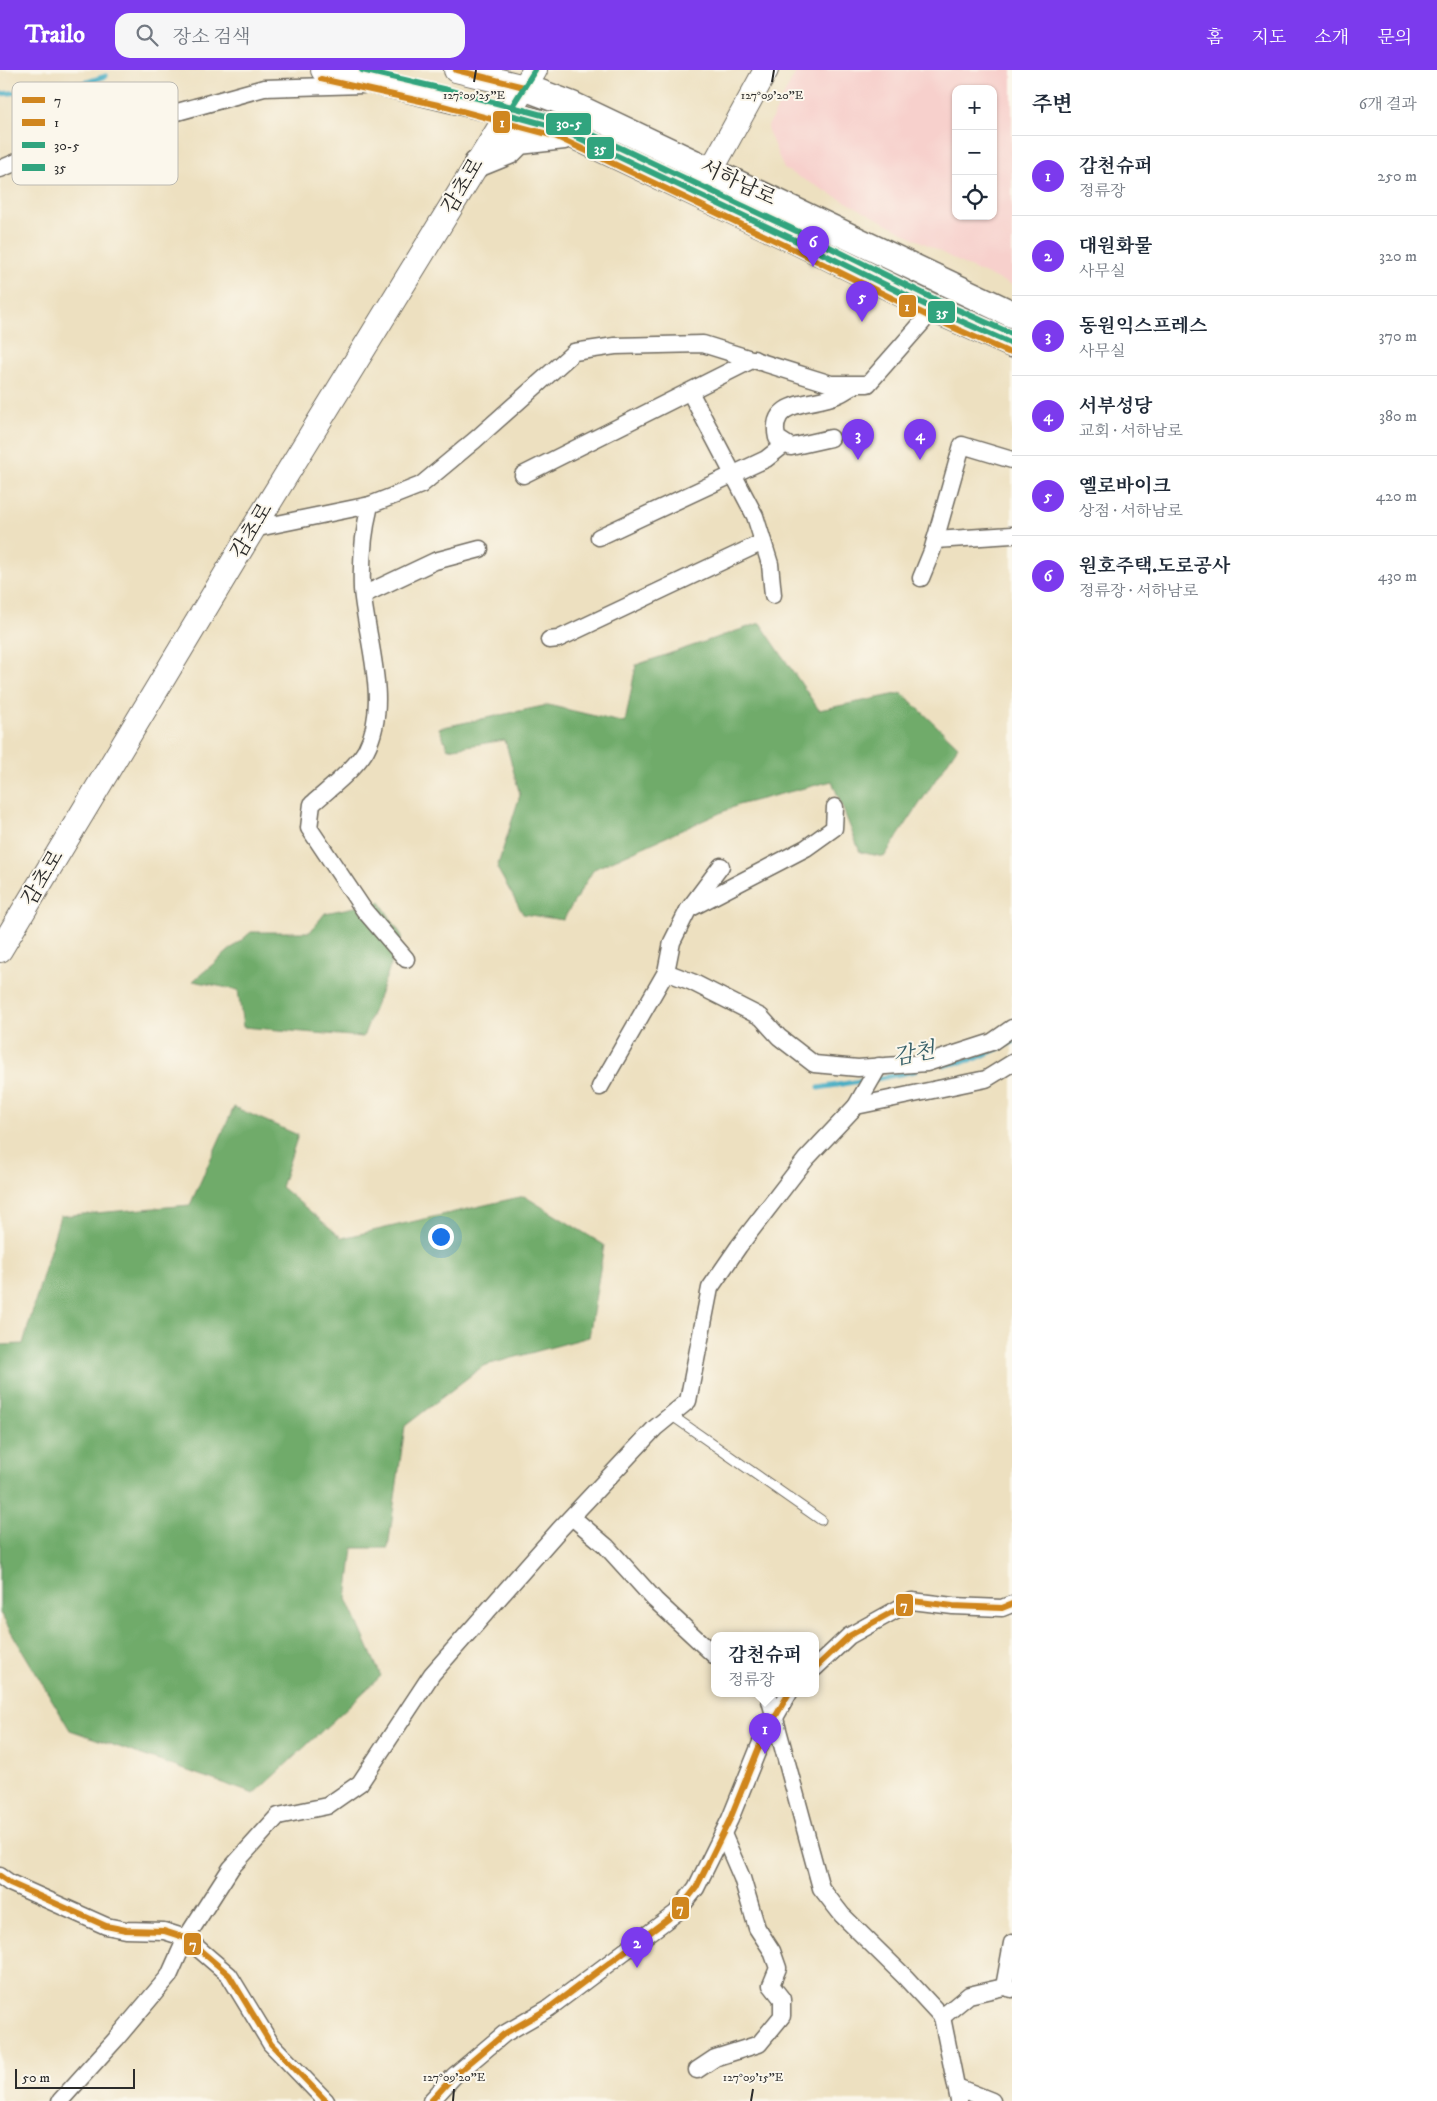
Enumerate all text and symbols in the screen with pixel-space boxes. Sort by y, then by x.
search box [115,13,465,58]
text: Trailo [25,20,85,50]
icon: search [133,21,161,49]
text: 장소 검색 [173,26,250,49]
text: 홈 [1206,27,1224,49]
text: 지도 [1252,27,1286,49]
text: 소개 [1314,27,1349,49]
text: 문의 [1377,27,1412,49]
legend [12,82,178,185]
map controls [952,85,997,220]
button: + [952,85,997,130]
text: 127°09'25"E [443,88,505,103]
text: 127°09'20"E [741,88,804,103]
text: 7 [54,92,61,110]
text: 주변 [1032,92,1073,118]
text: 6개 결과 [1359,94,1417,114]
line badge: 1 [492,110,511,134]
line badge: 30-5 [545,112,592,136]
text: 1 [54,114,59,132]
text: 1 [499,114,505,132]
text: 30-5 [556,115,582,133]
button: − [952,130,997,175]
line badge: 35 [586,136,615,160]
text: 30-5 [54,137,79,155]
text: 35 [594,140,606,158]
street label: 감초로 [436,153,490,219]
street label: 서하남로 [696,154,780,212]
text: 감천슈퍼 [1079,155,1152,178]
text: 35 [54,159,66,177]
text: 1 [1045,166,1051,186]
text: 250 m [1377,166,1417,186]
button: locate [952,175,997,220]
text: 정류장 [1079,181,1125,201]
pin: 6 [797,226,829,267]
text: 대원화물 [1079,235,1152,258]
text: 2 [1044,246,1052,266]
text: 320 m [1379,246,1417,266]
text: 사무실 [1079,261,1125,281]
pin: 5 [846,281,878,322]
line badge: 1 [898,294,917,318]
text: 1 [904,298,910,316]
line badge: 35 [927,300,956,324]
text: 35 [936,304,948,322]
text: 동원익스프레스 [1079,315,1207,338]
text: 3 [1045,326,1051,346]
text: 370 m [1379,326,1417,346]
text: 사무실 [1079,341,1125,361]
text: 서부성당 [1079,395,1152,418]
text: 4 [1043,406,1053,426]
text: 380 m [1379,406,1417,426]
pin: 3 [842,419,874,460]
pin: 4 [904,419,936,460]
text: 교회 · 서하남로 [1079,421,1182,441]
text: 옐로바이크 [1079,475,1171,498]
text: 5 [1044,486,1052,506]
text: 420 m [1376,486,1417,506]
street label: 감초로 [225,498,279,564]
text: 상점 · 서하남로 [1079,501,1182,521]
text: 원호주택.도로공사 [1079,555,1230,578]
text: 6 [1044,566,1052,586]
text: 430 m [1378,566,1417,586]
text: 정류장 · 서하남로 [1079,581,1198,601]
street label: 감초로 [16,845,70,911]
water label: 감천 [891,1036,939,1071]
your location [428,1224,454,1250]
line badge: 7 [895,1593,914,1617]
text: 7 [900,1597,908,1615]
popup [711,1632,819,1697]
text: 감천슈퍼 [728,1644,802,1667]
text: 정류장 [728,1670,775,1690]
pin: 1 [749,1713,781,1754]
line badge: 7 [671,1896,690,1920]
text: 7 [676,1900,684,1918]
pin: 2 [621,1927,653,1968]
line badge: 7 [183,1932,202,1956]
text: 7 [189,1936,197,1954]
scale bar [15,2066,135,2089]
text: 50 m [22,2069,50,2087]
text: 127°09'20"E [423,2070,486,2085]
text: 127°09'15"E [723,2070,784,2085]

